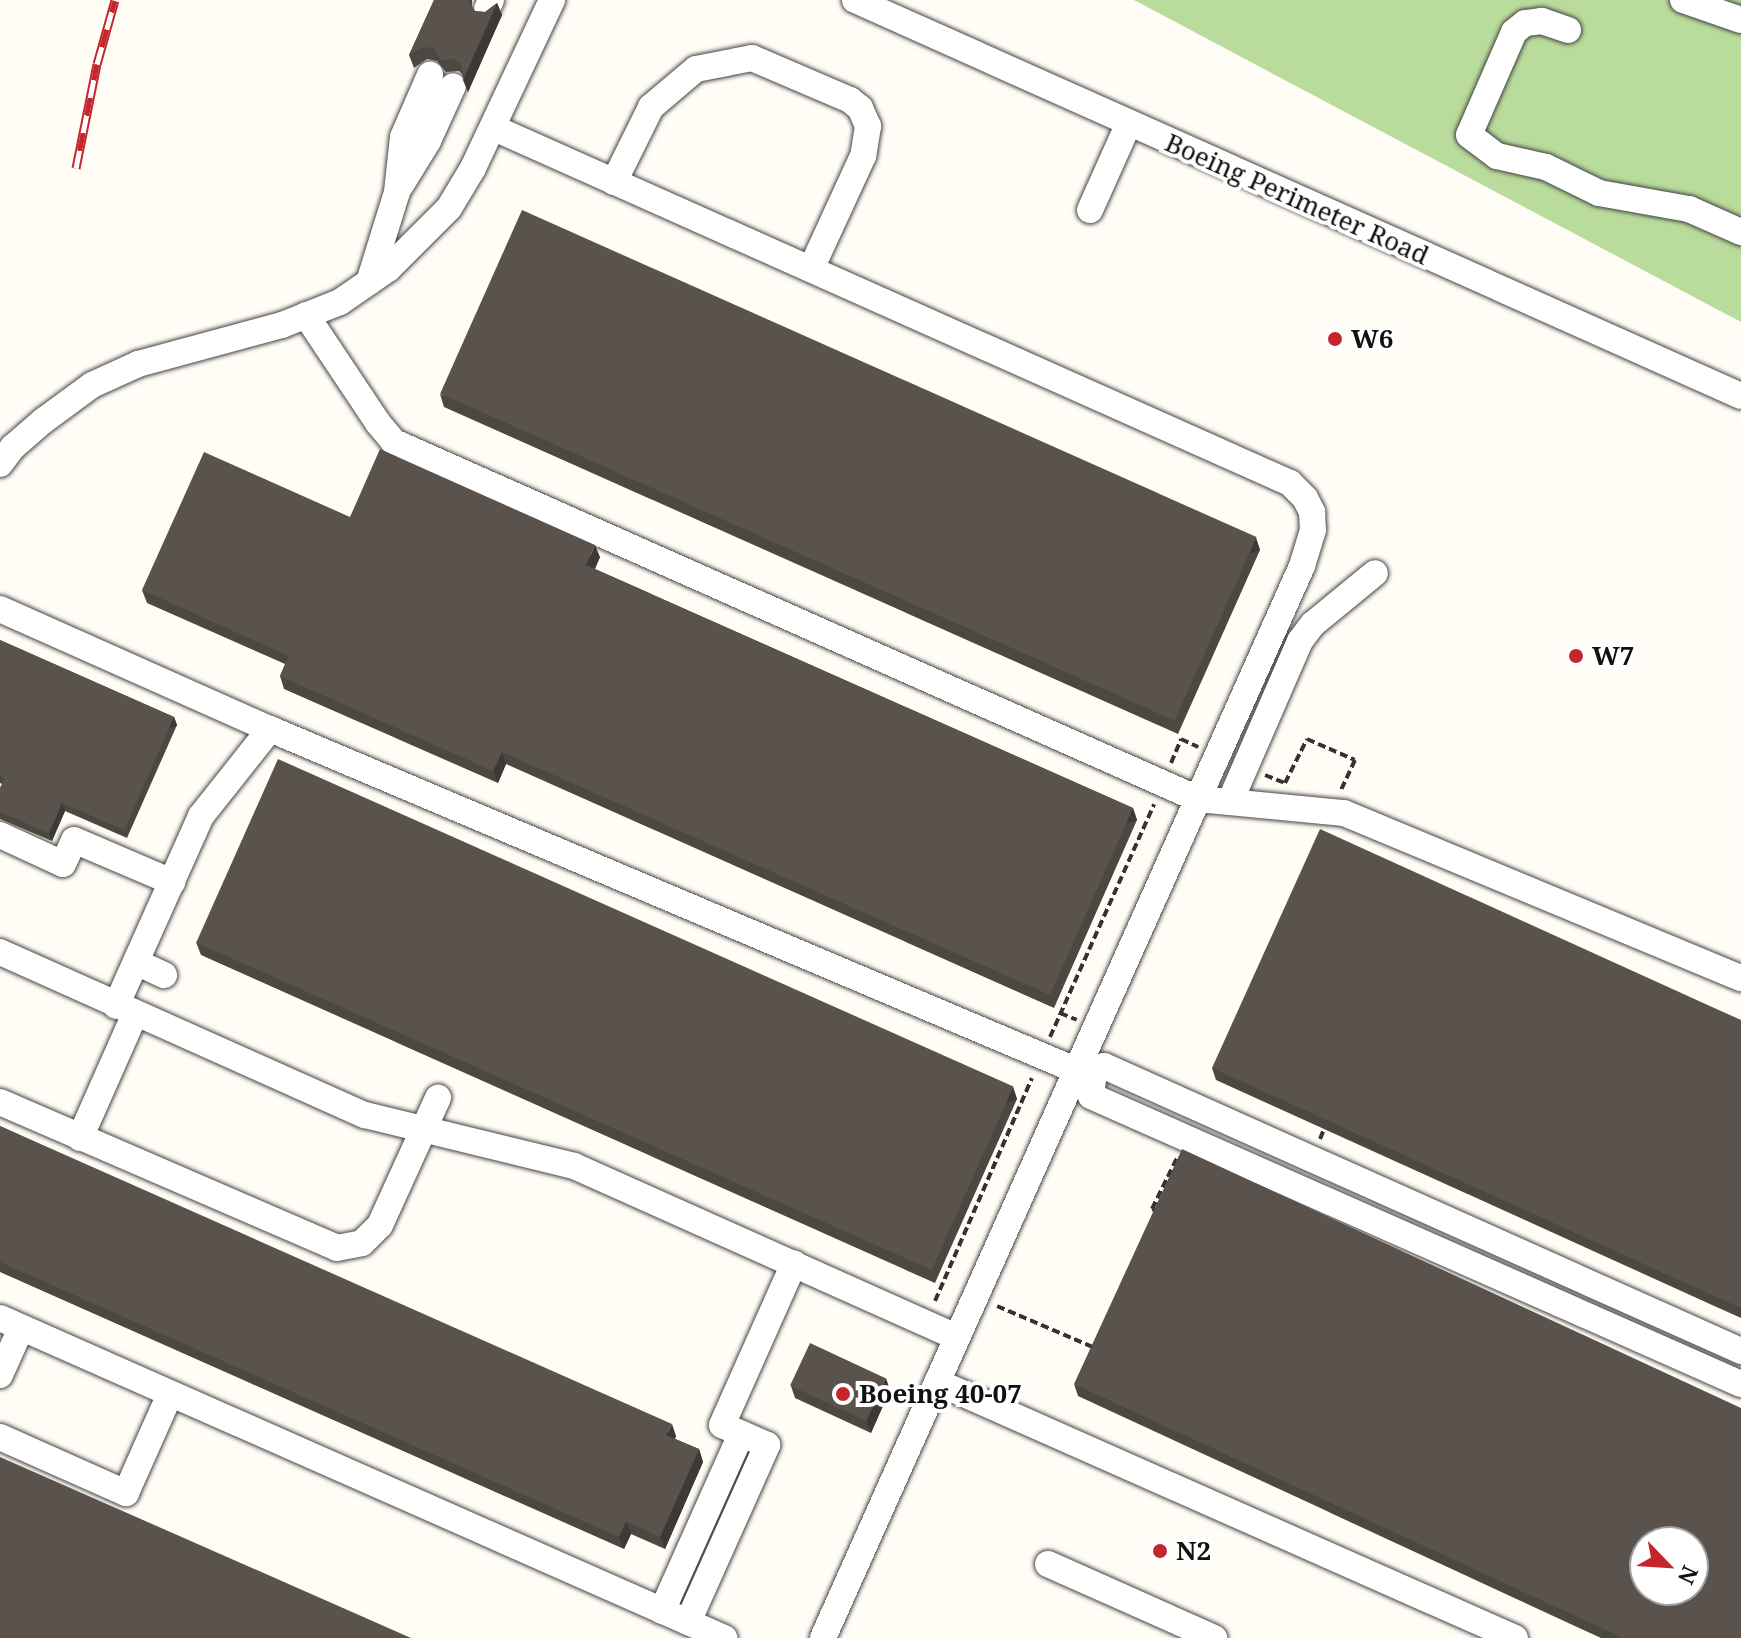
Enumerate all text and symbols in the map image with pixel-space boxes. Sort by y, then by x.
street label: Boeing Perimeter Road [1160,127,1434,271]
place label: W6 [1351,323,1393,355]
marker: W6 [1326,330,1344,348]
place label: W7 [1592,640,1634,672]
marker: W7 [1567,647,1585,665]
place label: Boeing 40-07 [859,1378,1022,1410]
marker: Boeing 40-07 [834,1385,852,1403]
north arrow [1629,1526,1709,1606]
place label: N2 [1176,1535,1211,1567]
marker: N2 [1151,1542,1169,1560]
text: N [1672,1561,1706,1589]

